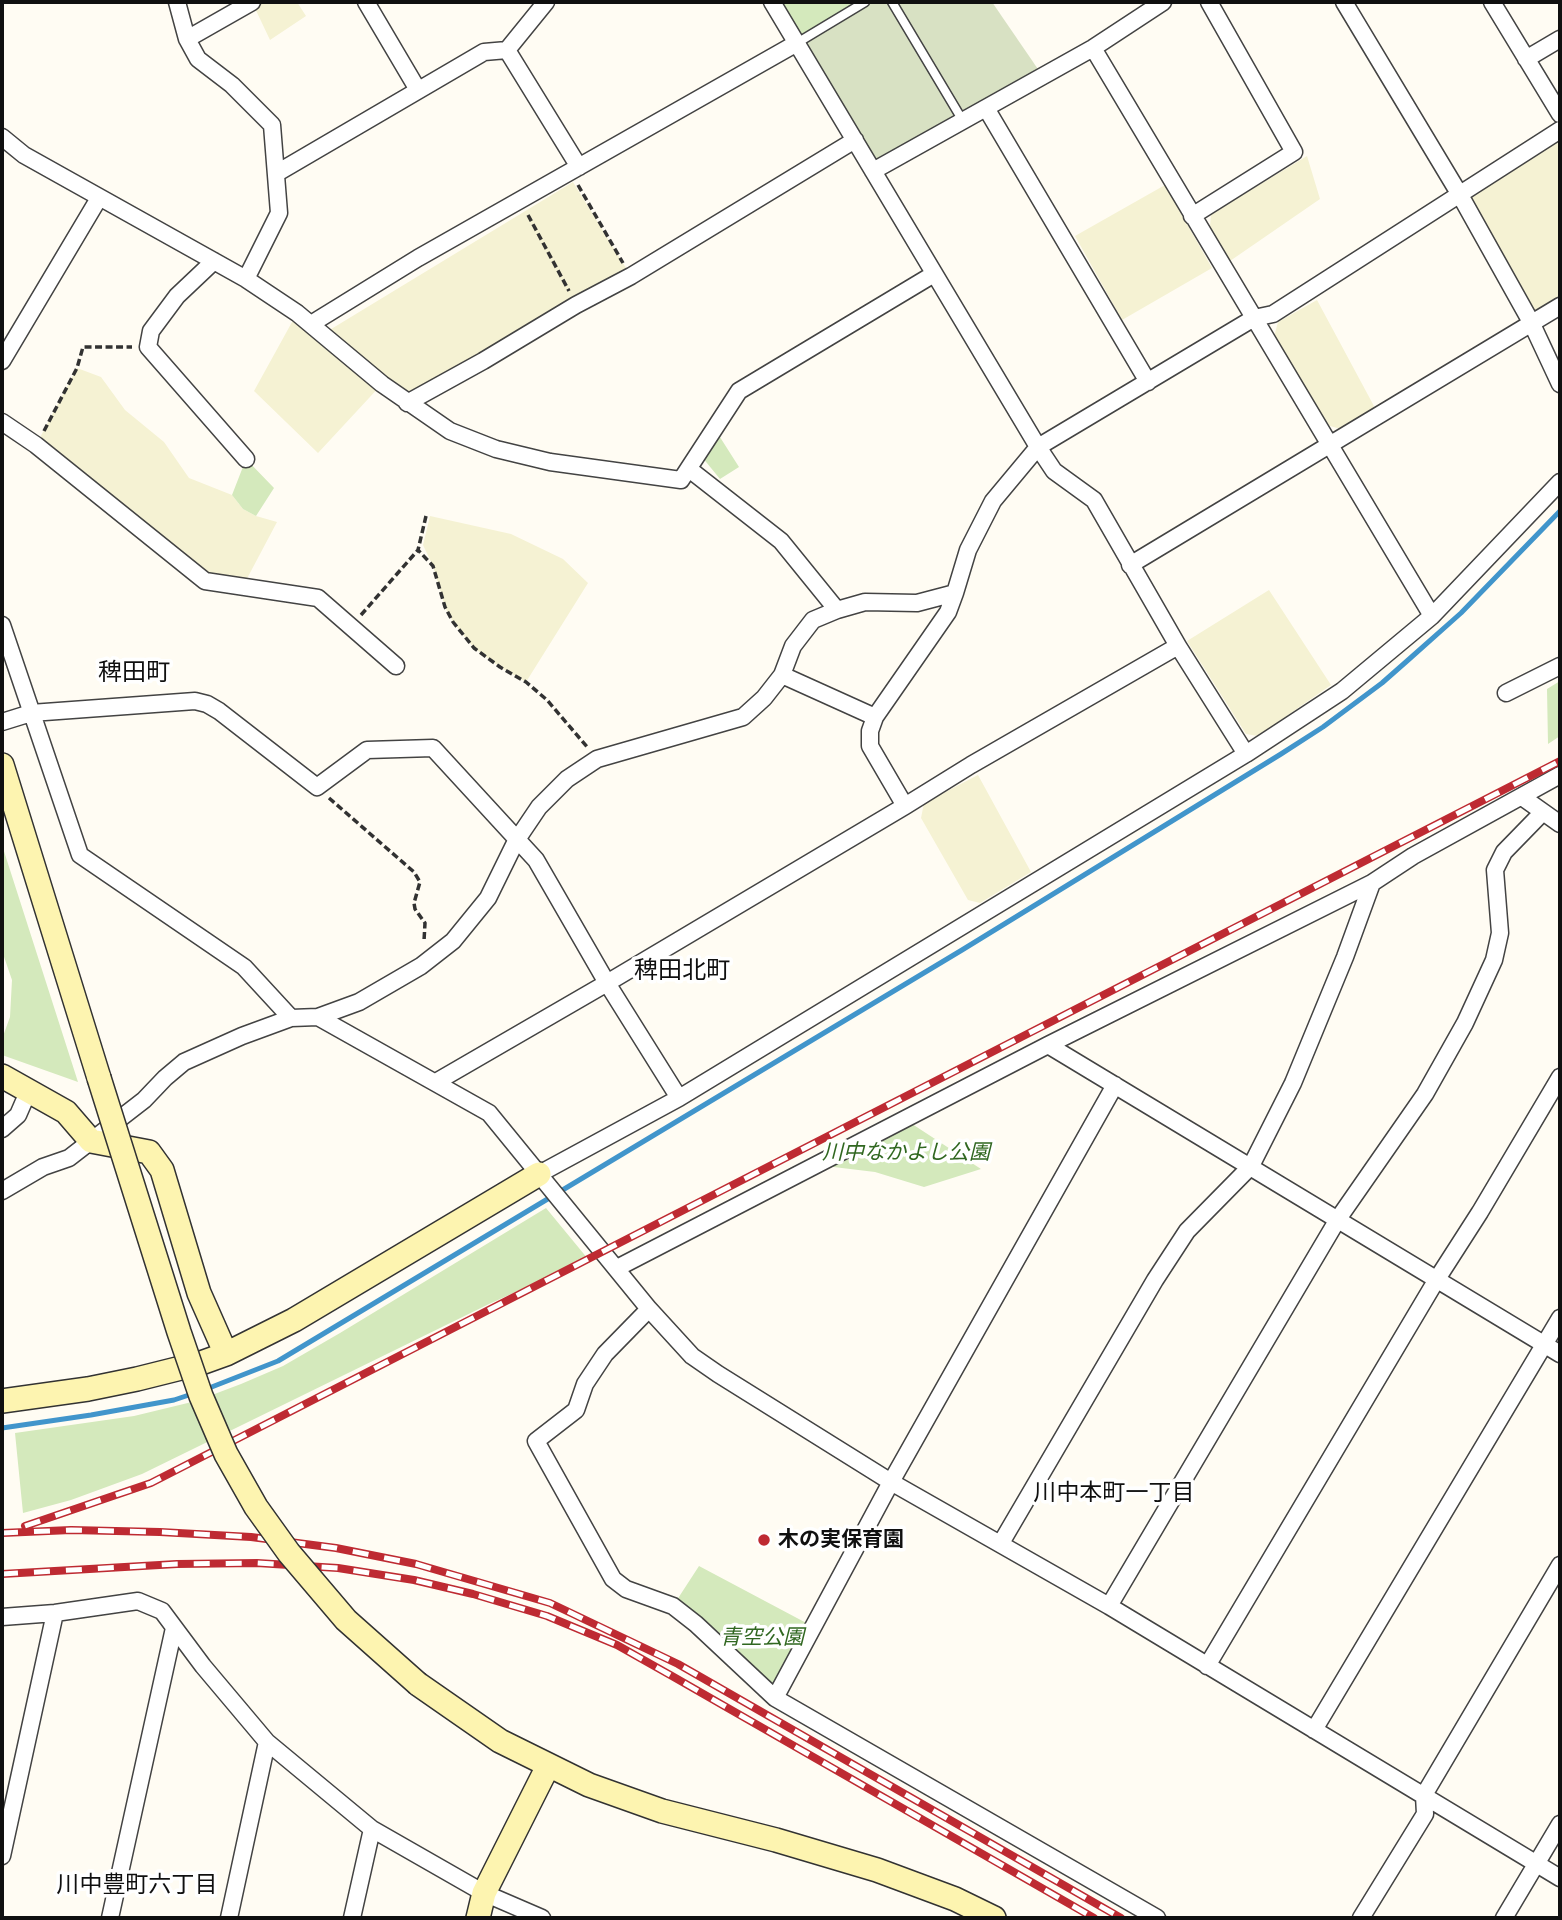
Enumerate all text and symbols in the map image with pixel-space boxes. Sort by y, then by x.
district label: 稗田町 [98,659,170,687]
district label: 稗田北町 [634,957,730,985]
park label: 川中なかよし公園 [822,1140,990,1166]
district label: 川中本町一丁目 [1034,1479,1194,1507]
place label: 木の実保育園 [778,1527,904,1553]
marker: 木の実保育園 [756,1532,772,1548]
park label: 青空公園 [720,1625,804,1651]
district label: 川中豊町六丁目 [57,1871,217,1899]

